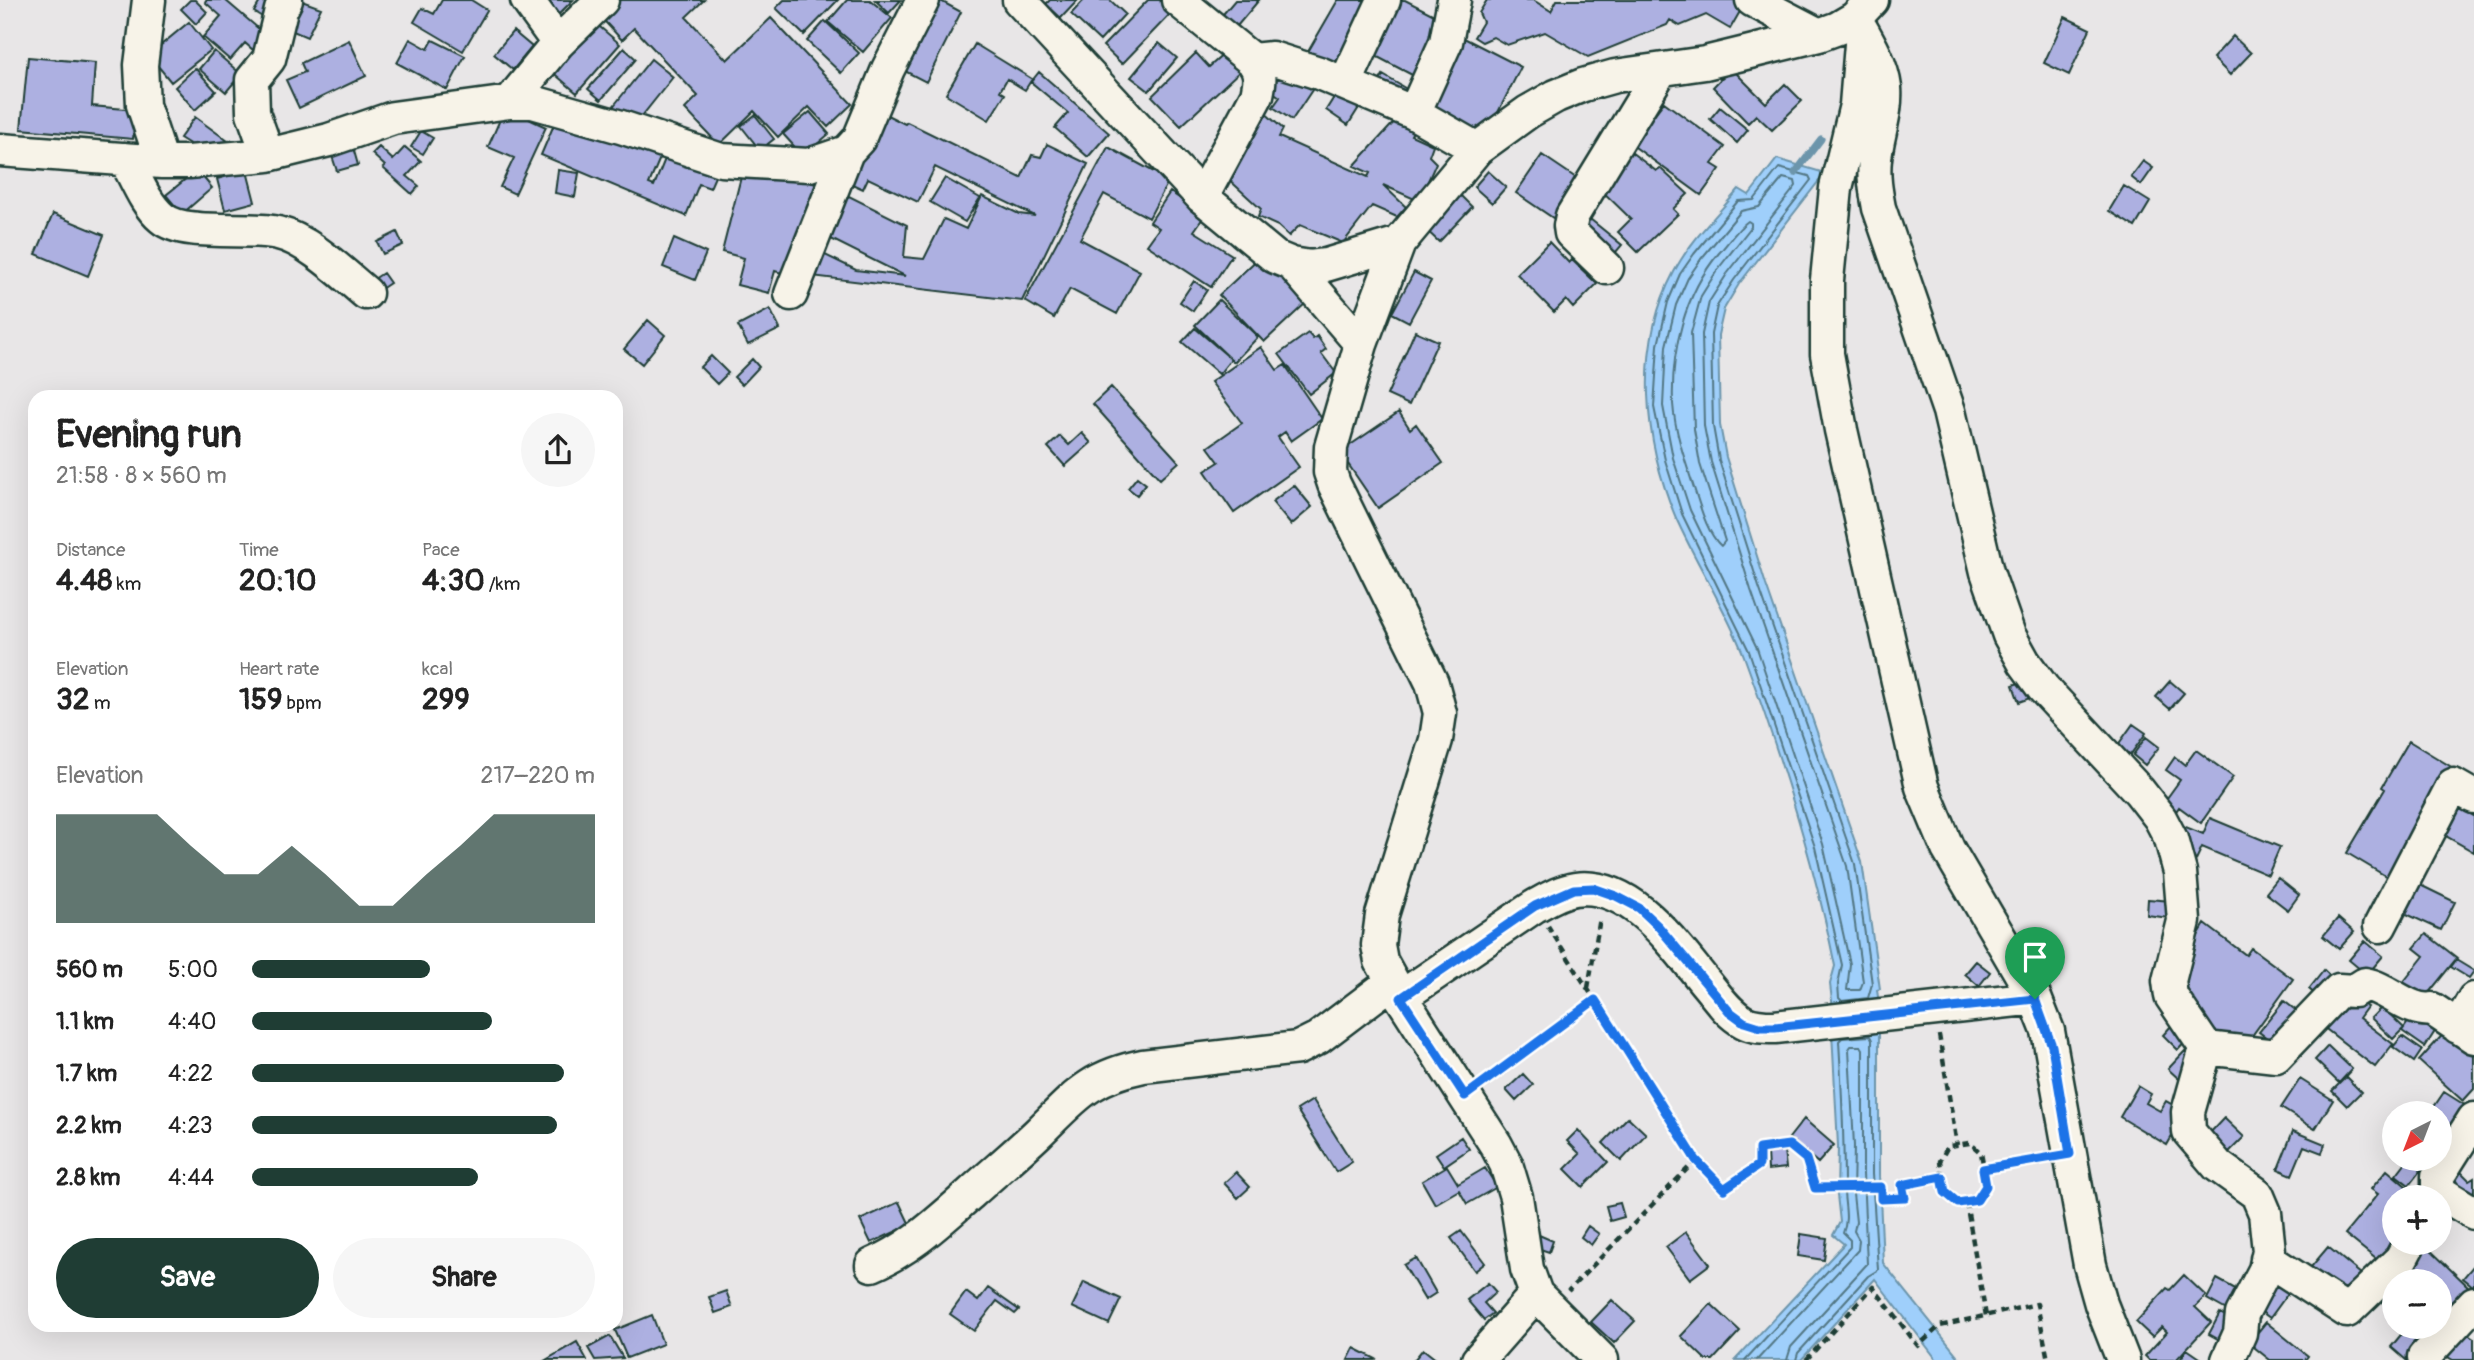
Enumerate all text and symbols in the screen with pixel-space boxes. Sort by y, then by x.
text: Evening run [56,411,242,459]
button: share [521,413,595,487]
text: 21:58 · 8 × 560 m [56,461,227,490]
text: Distance [56,538,125,562]
text: Time [239,538,279,562]
text: Pace [422,538,460,562]
text: 4.48 [56,562,113,599]
text: 20:10 [239,562,317,599]
text: 4:30 [422,562,485,599]
text: km [113,572,141,596]
text: /km [485,572,520,596]
text: Elevation [56,657,128,681]
text: Heart rate [239,657,319,681]
text: kcal [422,657,453,681]
text: 32 [56,681,90,718]
text: 159 [239,681,282,718]
text: 299 [422,681,470,718]
text: m [90,691,111,715]
text: bpm [282,691,322,715]
text: Elevation [56,761,144,790]
text: 217–220 m [481,761,595,790]
pin [2005,927,2065,999]
icon: arrive [2016,938,2054,976]
text: 560 m [56,955,123,984]
text: 5:00 [168,955,218,984]
text: 1.1 km [56,1007,114,1036]
text: 4:40 [168,1007,217,1036]
text: 1.7 km [56,1059,117,1088]
text: 4:22 [168,1059,213,1088]
north arrow [2382,1101,2452,1171]
map controls [2382,1101,2452,1339]
text: 2.2 km [56,1111,122,1140]
text: 4:23 [168,1111,212,1140]
text: 2.8 km [56,1163,121,1192]
text: 4:44 [168,1163,214,1192]
button: + [2382,1185,2452,1255]
button: Save [56,1238,319,1318]
button: Share [333,1238,595,1318]
button: − [2382,1269,2452,1339]

